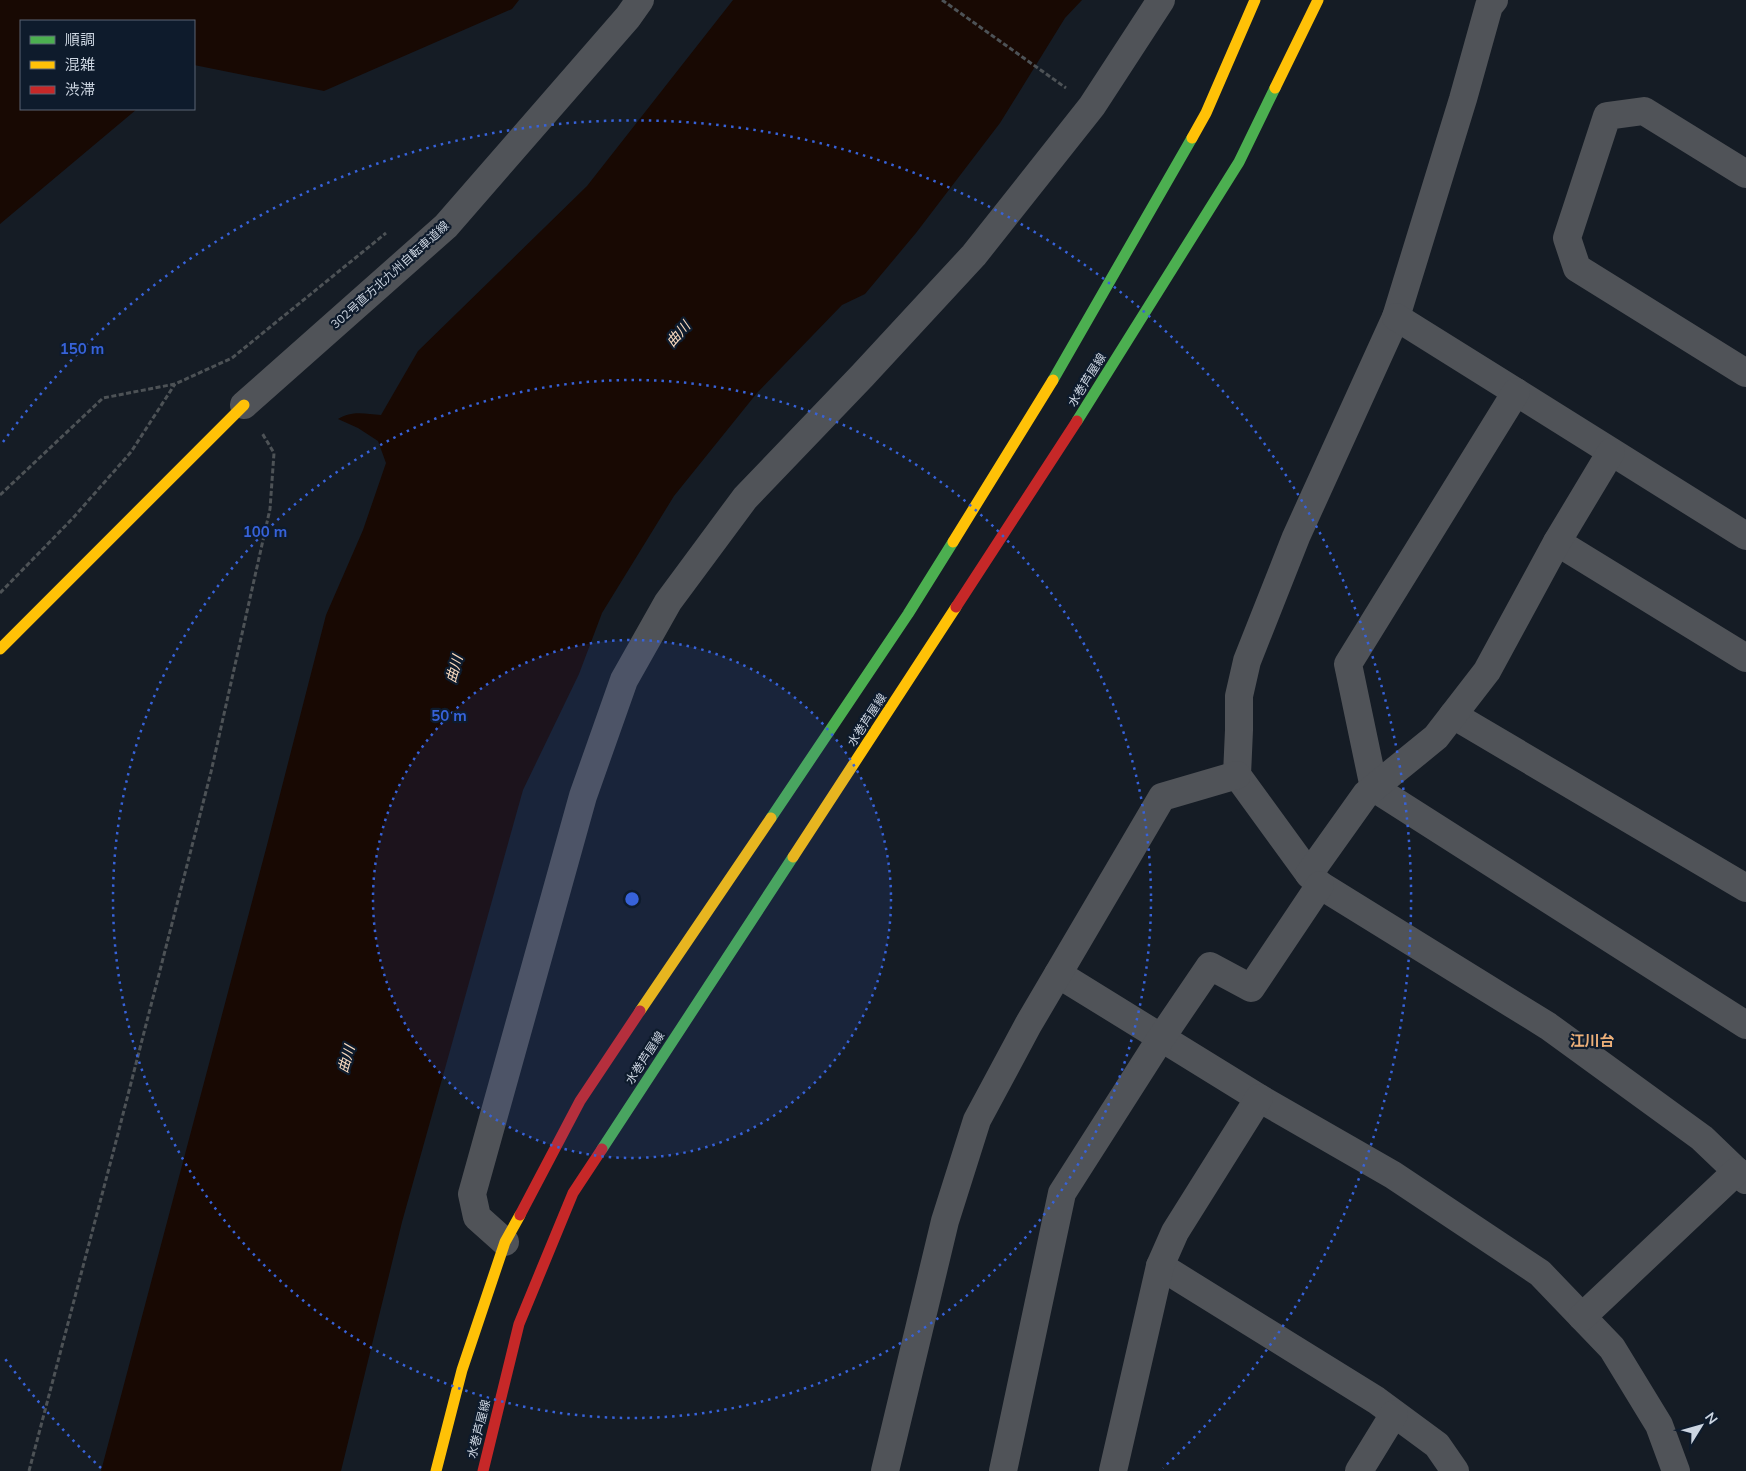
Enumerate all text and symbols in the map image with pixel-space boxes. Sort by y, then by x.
legend [20,20,195,110]
text: 順調 [65,30,95,49]
text: 混雑 [65,55,95,74]
text: 渋滞 [65,80,95,99]
street label: 302号直方北九州自転車道線 [328,218,452,332]
water label: 曲川 [662,316,695,350]
text: 150 m [60,339,104,358]
street label: 水巻芦屋線 [1064,350,1109,409]
text: 100 m [243,522,287,541]
water label: 曲川 [441,651,467,685]
street label: 水巻芦屋線 [844,690,889,749]
text: 50 m [431,706,467,725]
centre of rings [623,890,641,908]
street label: 水巻芦屋線 [622,1028,667,1087]
district label: 江川台 [1569,1031,1615,1050]
water label: 曲川 [333,1041,359,1075]
street label: 水巻芦屋線 [464,1398,493,1460]
north arrow [1676,1401,1726,1451]
text: N [1701,1409,1722,1428]

